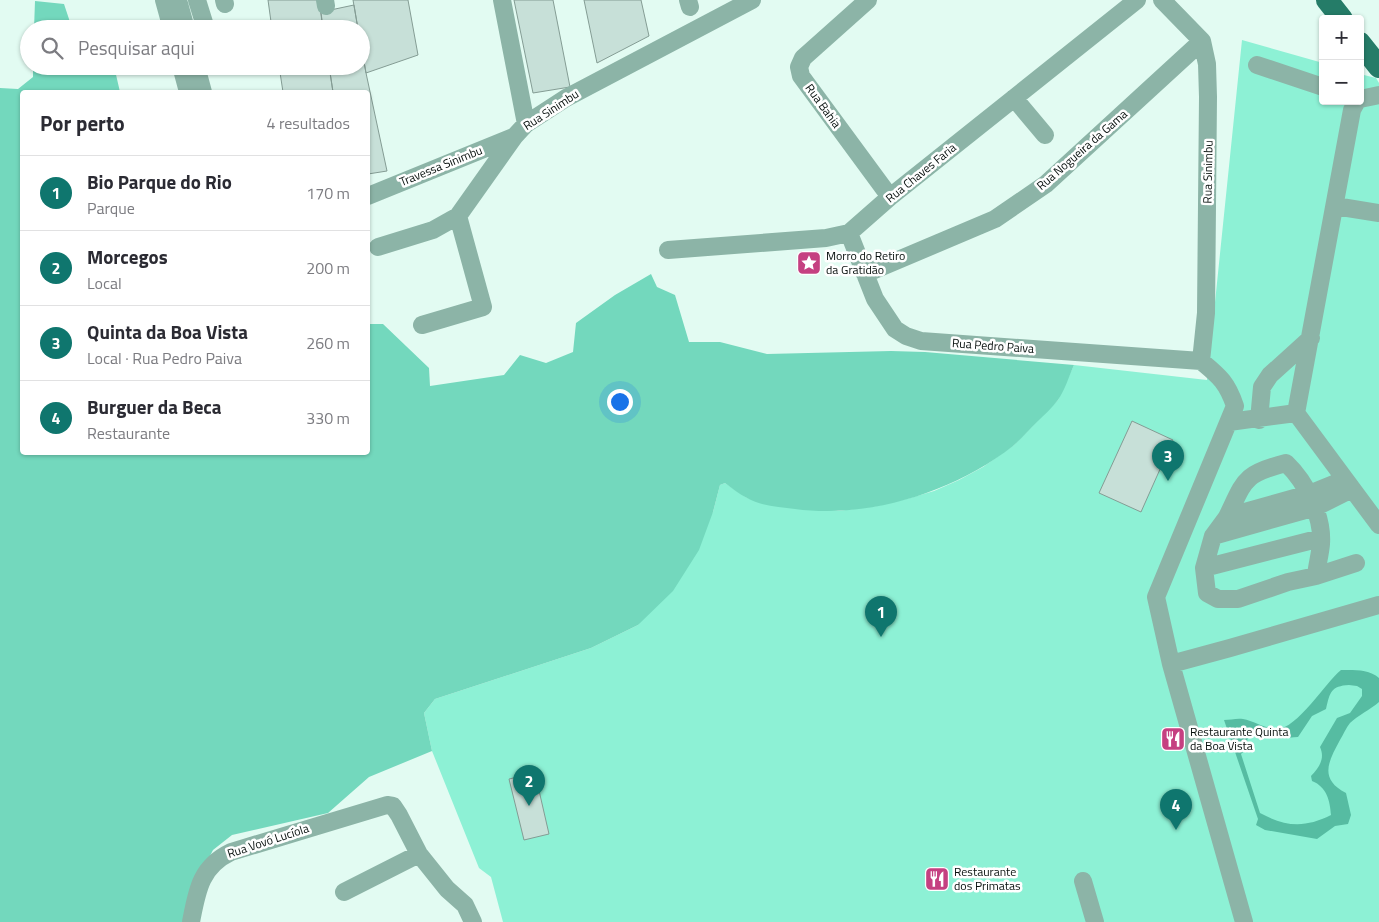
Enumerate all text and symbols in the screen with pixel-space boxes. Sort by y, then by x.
map controls [1319,15,1364,105]
button: + [1319,15,1364,60]
search box [20,20,370,75]
text: Pesquisar aqui [78,33,195,62]
icon: search [38,34,66,62]
button: − [1319,60,1364,105]
street label: Rua Bahia [801,80,846,132]
street label: Rua Sinimbu [519,84,582,135]
street label: Rua Nogueira da Gama [1032,105,1131,195]
text: Por perto [40,107,125,139]
text: 4 resultados [266,111,350,135]
street label: Rua Chaves Faria [881,138,960,207]
street label: Travessa Sinimbu [397,140,485,191]
street label: Rua Sinimbu [1197,140,1218,204]
text: Bio Parque do Rio [87,167,232,196]
text: 1 [52,181,60,205]
text: 170 m [306,181,350,205]
text: Parque [87,196,135,220]
text: Morcegos [87,242,168,271]
place label: Morro do Retiro da Gratidão [826,246,905,279]
place icon: Morro do Retiro da Gratidão [796,250,822,276]
text: 2 [52,256,60,280]
text: 200 m [306,256,350,280]
text: Local [87,271,122,295]
text: Quinta da Boa Vista [87,317,248,346]
text: 3 [52,331,60,355]
text: 260 m [306,331,350,355]
street label: Rua Pedro Paiva [951,333,1035,358]
text: Local · Rua Pedro Paiva [87,346,242,370]
your location [607,389,633,415]
text: Burguer da Beca [87,392,222,421]
text: 4 [52,406,60,430]
text: 330 m [306,406,350,430]
text: Restaurante [87,421,170,445]
pin: 3 [1152,440,1184,481]
pin: 1 [865,596,897,637]
place label: Restaurante Quinta da Boa Vista [1190,722,1289,755]
restaurant icon: Restaurante Quinta da Boa Vista [1160,726,1186,752]
pin: 2 [513,765,545,806]
pin: 4 [1160,789,1192,830]
street label: Rua Vovó Lucíola [225,818,311,863]
place label: Restaurante dos Primatas [954,862,1021,895]
restaurant icon: Restaurante dos Primatas [924,866,950,892]

